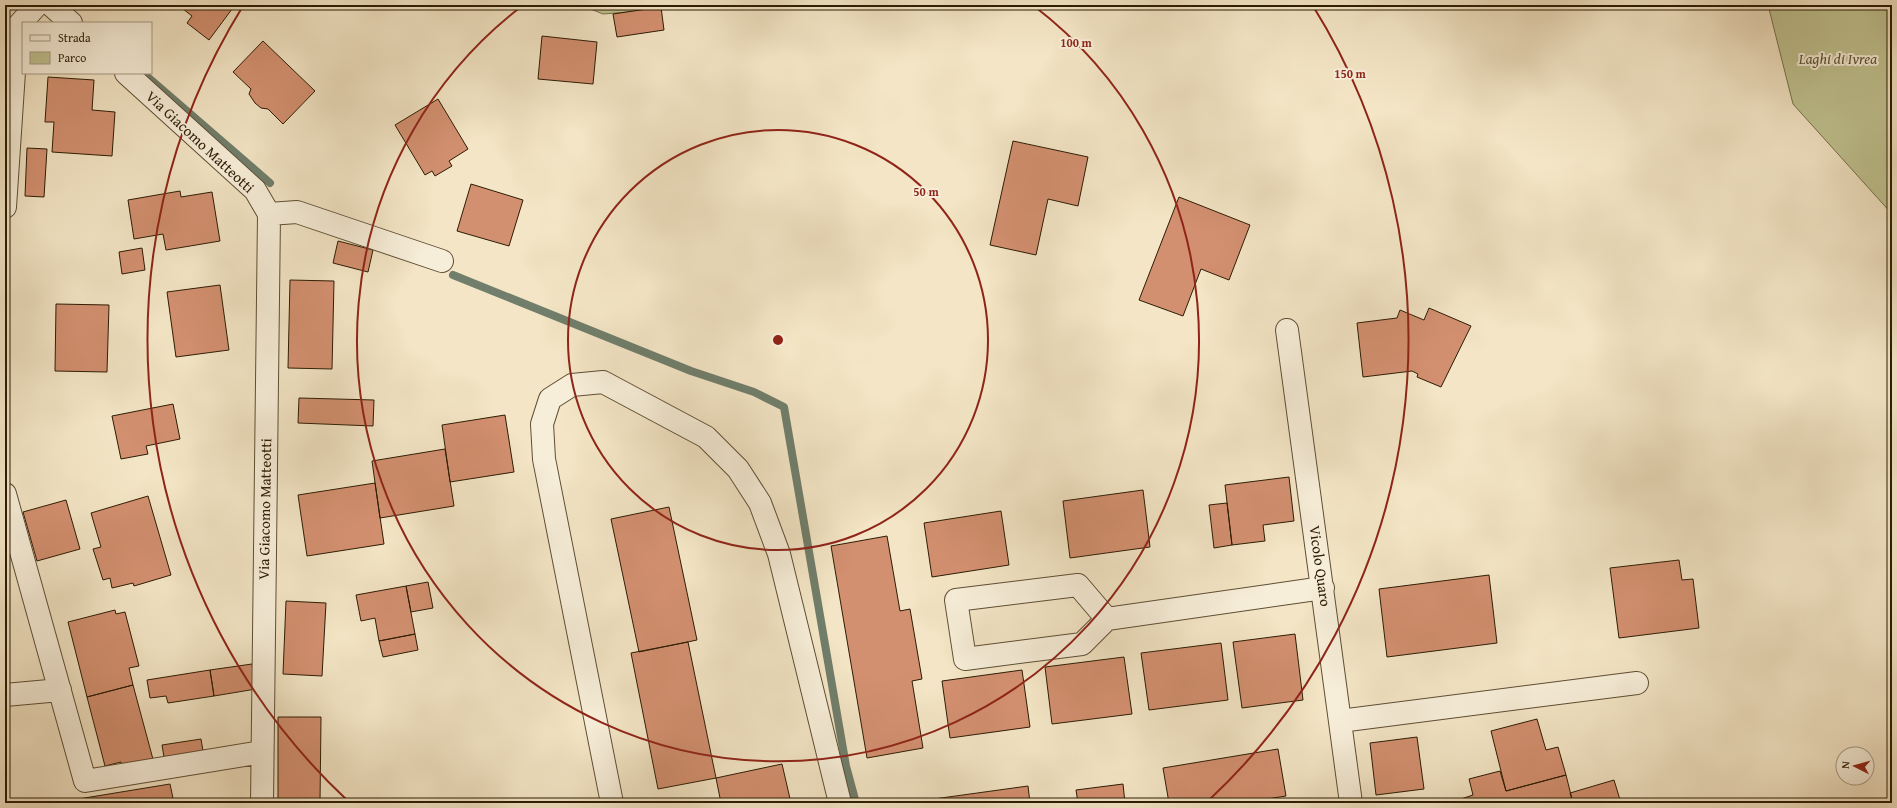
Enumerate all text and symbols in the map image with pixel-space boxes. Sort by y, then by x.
legend [22,22,152,74]
text: Strada [58,29,91,46]
text: 100 m [1060,34,1093,51]
park label: Laghi di Ivrea [1798,48,1877,69]
text: Parco [58,49,86,66]
text: 150 m [1334,65,1367,82]
street label: Via Giacomo Matteotti [141,86,259,198]
text: 50 m [913,183,939,200]
centre of rings [771,333,785,347]
street label: Via Giacomo Matteotti [253,438,276,580]
street label: Vicolo Quaro [1304,524,1337,608]
north arrow [1835,746,1875,786]
text: N [1837,760,1853,769]

